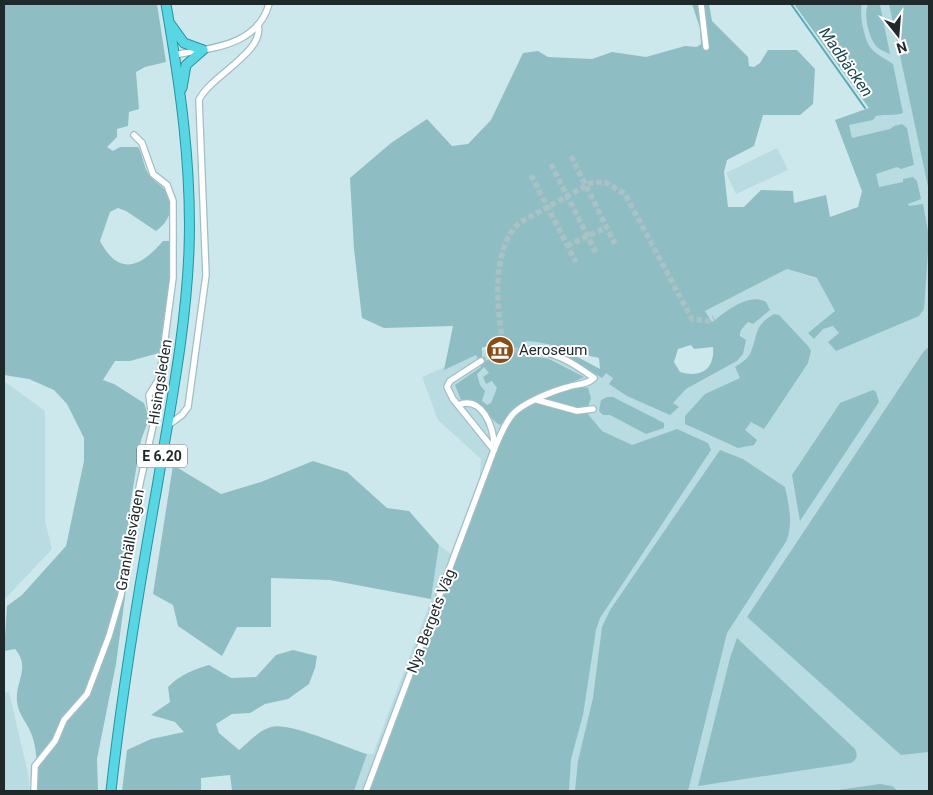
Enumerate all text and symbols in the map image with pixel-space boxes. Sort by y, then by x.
north arrow [873,10,923,60]
water label: Madbäcken [815,24,877,100]
text: N [895,38,909,57]
museum icon: Aeroseum [485,335,515,365]
street label: Hisingsleden [144,338,176,426]
place label: Aeroseum [519,341,587,359]
road number: E 6.20 [137,444,187,468]
street label: Granhällsvägen [112,488,148,592]
street label: Nya Bergets Väg [403,566,459,676]

